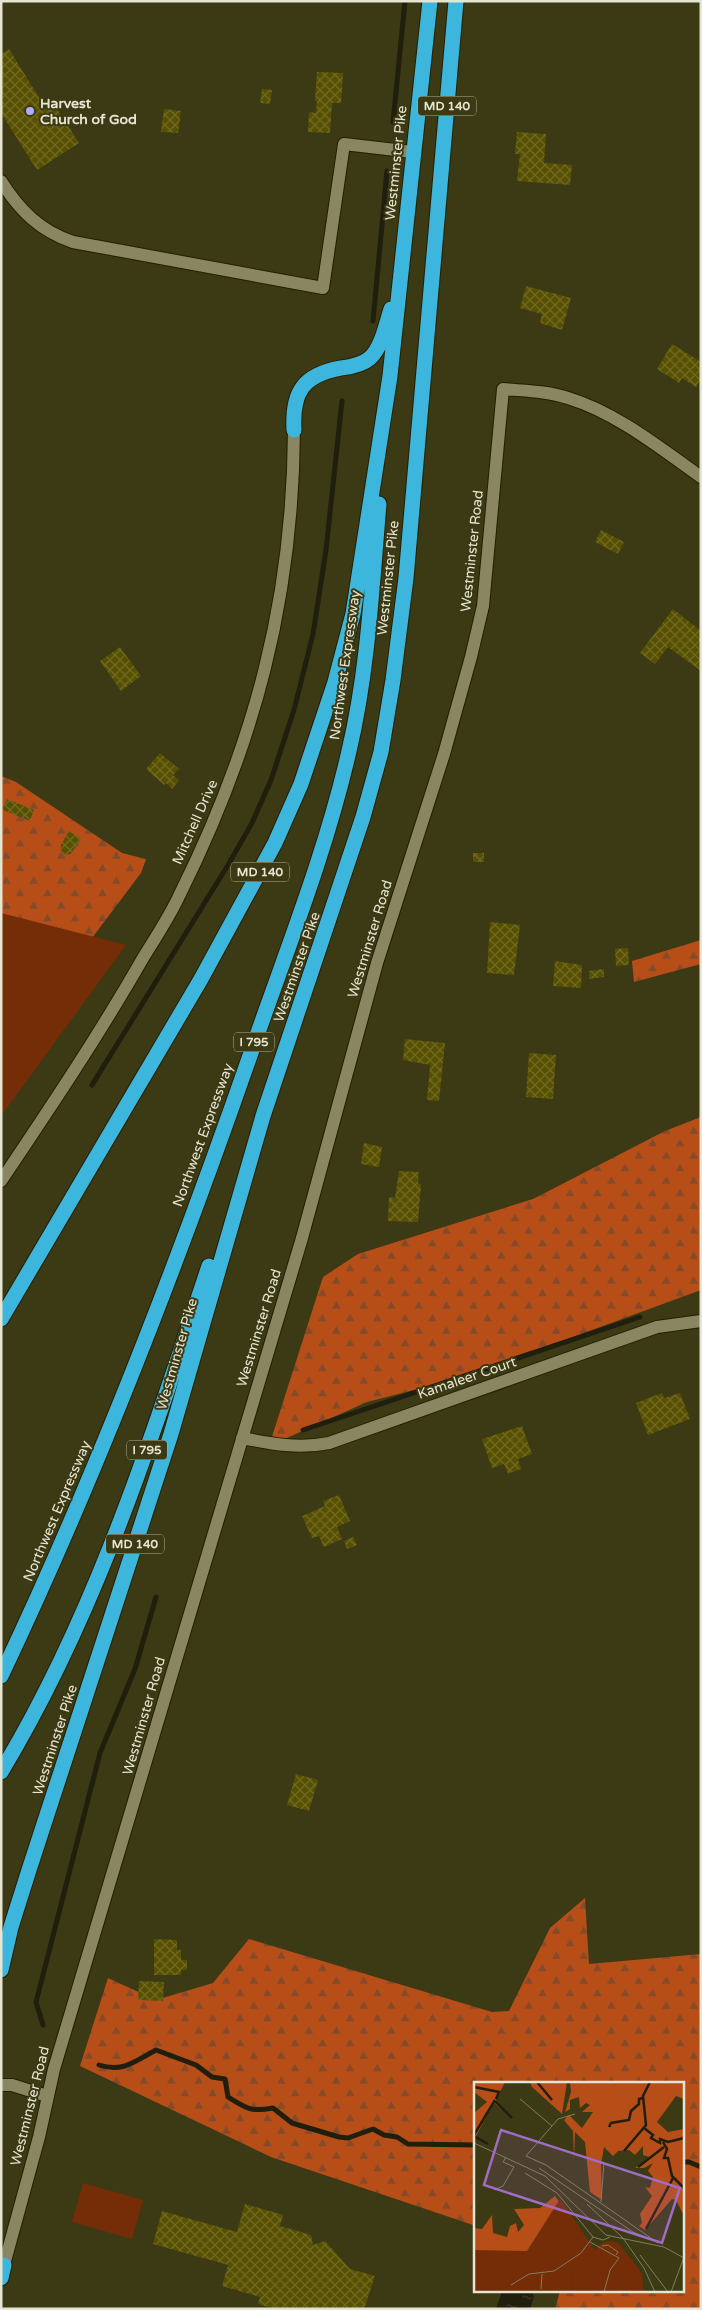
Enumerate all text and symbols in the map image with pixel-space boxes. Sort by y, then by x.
place label: Harvest Church of God [40,95,137,128]
road number: MD 140 [418,96,476,115]
marker: Harvest Church of God [24,105,36,117]
street label: Westminster Pike [382,105,410,221]
street label: Westminster Road [457,489,487,613]
street label: Westminster Pike [374,520,402,636]
street label: Northwest Expressway [326,588,364,741]
street label: Mitchell Drive [169,777,221,867]
road number: MD 140 [231,862,289,882]
street label: Westminster Road [344,878,396,1000]
street label: Westminster Pike [270,910,324,1024]
road number: I 795 [234,1032,274,1052]
street label: Northwest Expressway [169,1061,237,1209]
street label: Westminster Road [233,1267,285,1389]
street label: Westminster Pike [153,1296,201,1412]
street label: Kamaleer Court [415,1353,519,1403]
street label: Northwest Expressway [20,1438,95,1584]
road number: I 795 [127,1440,167,1460]
road number: MD 140 [106,1535,164,1554]
street label: Westminster Road [119,1655,169,1777]
street label: Westminster Pike [29,1682,81,1797]
street label: Westminster Road [7,2045,53,2167]
inset map [474,2082,684,2292]

